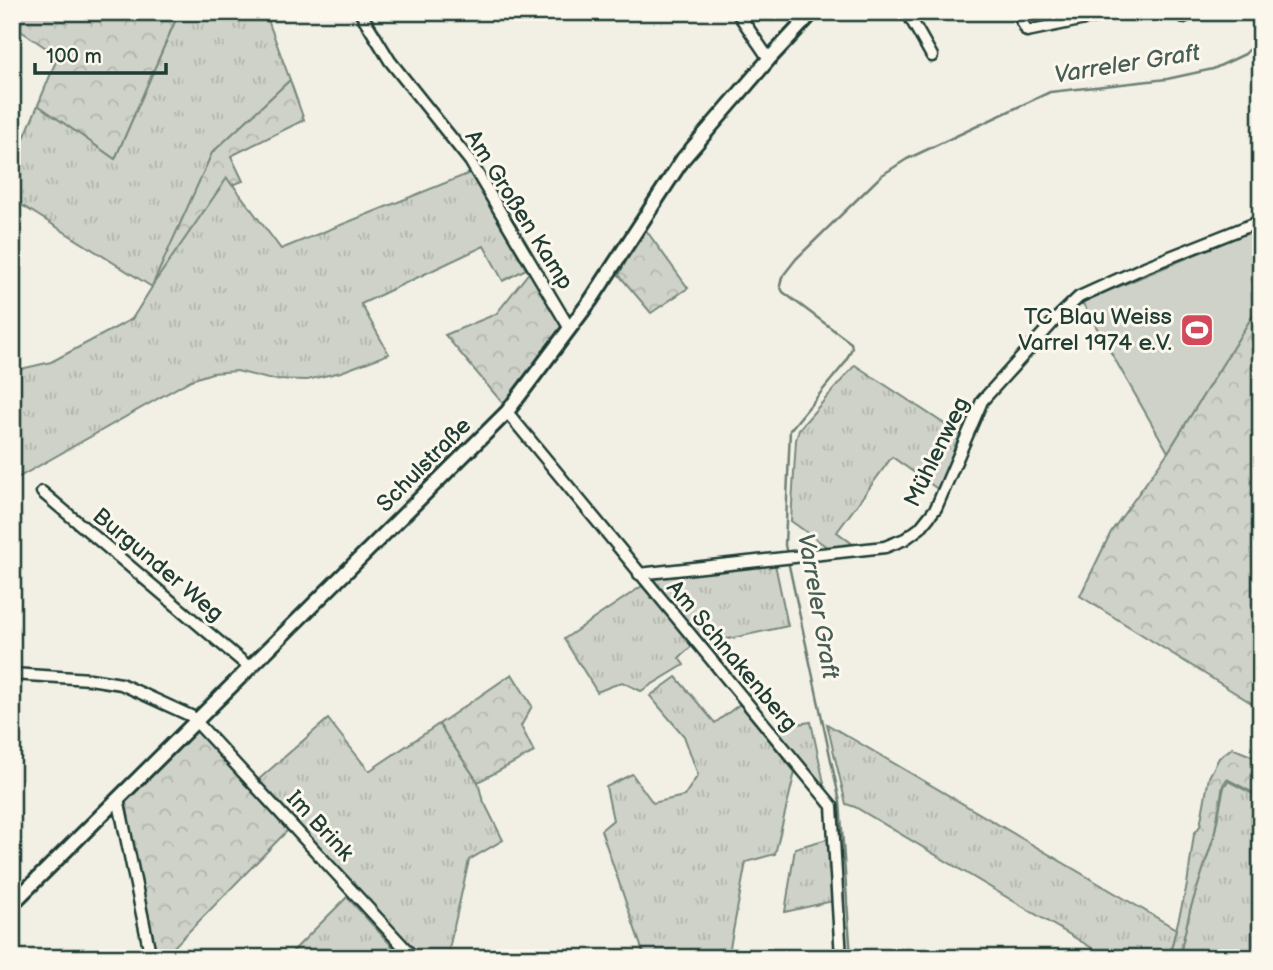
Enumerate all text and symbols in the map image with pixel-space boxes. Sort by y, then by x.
scale bar [35,32,166,76]
water label: Varreler Graft [1052,38,1203,90]
text: 100 m [46,44,102,69]
street label: Am Großen Kamp [459,125,579,295]
place label: TC Blau Weiss Varrel 1974 e.V. [1018,303,1172,357]
sports icon: TC Blau Weiss Varrel 1974 e.V. [1178,311,1216,349]
street label: Mühlenweg [898,392,976,512]
street label: Schulstraße [371,412,477,518]
street label: Burgunder Weg [87,502,229,628]
water label: Varreler Graft [791,531,845,682]
street label: Am Schnakenberg [661,575,803,737]
street label: Im Brink [280,785,360,868]

